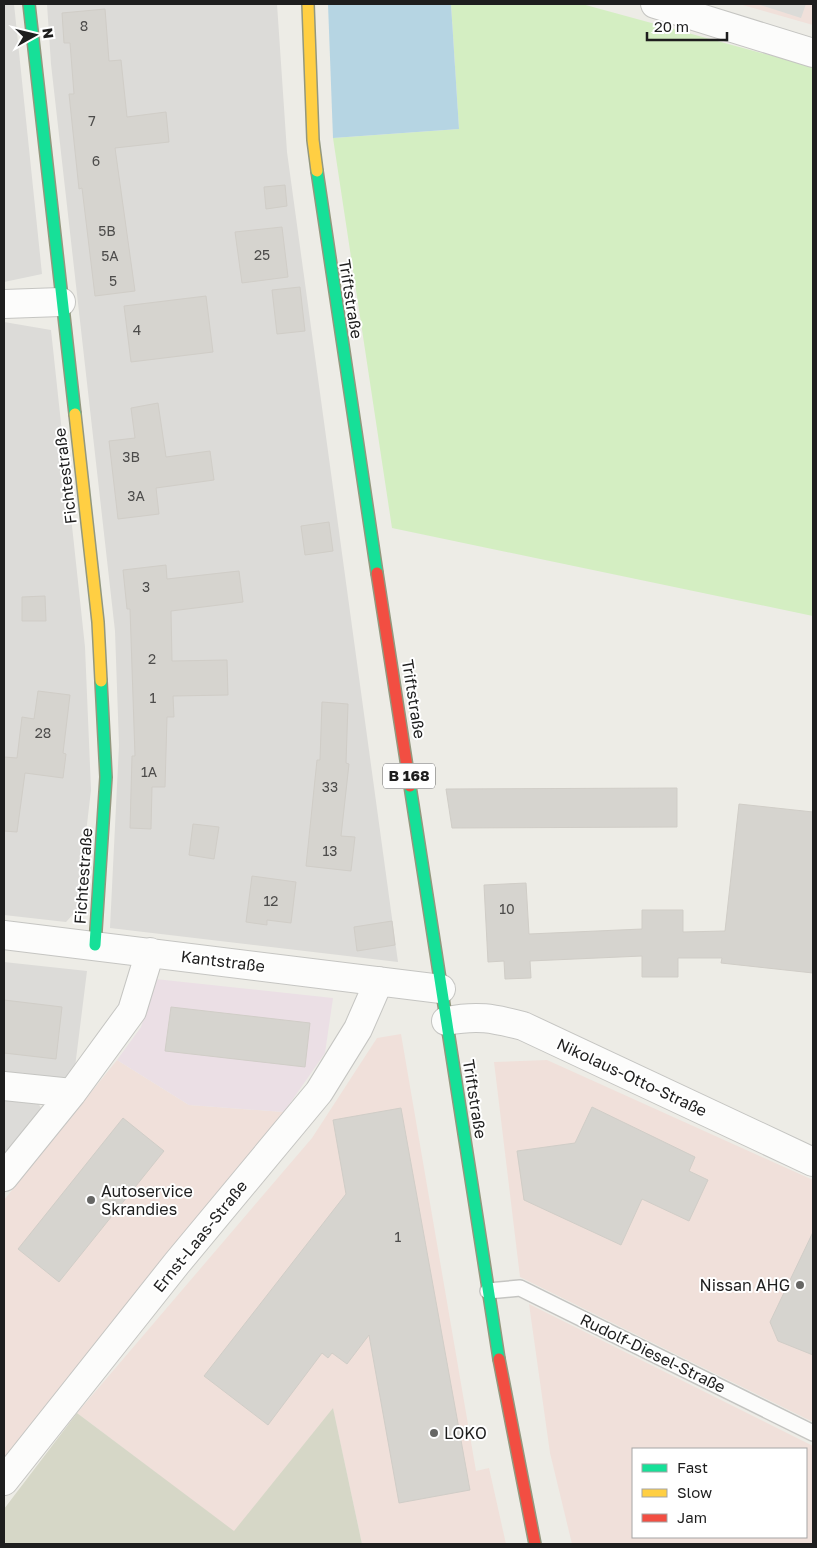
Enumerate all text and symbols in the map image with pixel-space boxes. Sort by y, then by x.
north arrow [10,10,60,60]
scale bar [647,10,727,42]
house number: 8 [80,17,88,34]
text: 20 m [654,17,689,35]
text: N [39,27,58,40]
house number: 7 [88,112,96,129]
house number: 6 [92,152,100,169]
house number: 5B [98,222,116,239]
house number: 25 [254,246,270,263]
house number: 5A [101,247,119,264]
street label: Triftstraße [335,258,367,340]
house number: 5 [109,272,117,289]
house number: 4 [133,321,141,338]
street label: Fichtestraße [49,427,81,525]
house number: 3B [122,448,140,465]
house number: 3A [127,487,145,504]
house number: 3 [142,578,150,595]
house number: 2 [148,650,156,667]
street label: Triftstraße [398,658,430,740]
house number: 1 [150,689,157,706]
house number: 28 [35,724,51,741]
house number: 1A [141,763,158,780]
road number: B 168 [383,764,435,788]
house number: 33 [322,778,338,795]
street label: Fichtestraße [70,827,96,925]
house number: 13 [323,842,337,859]
house number: 12 [264,892,278,909]
house number: 10 [499,900,515,917]
street label: Kantstraße [180,946,266,976]
street label: Nikolaus-Otto-Straße [554,1033,710,1121]
street label: Triftstraße [459,1058,491,1140]
street label: Ernst-Laas-Straße [149,1176,251,1296]
place label: Autoservice Skrandies [101,1181,193,1219]
marker: Autoservice Skrandies [85,1194,97,1206]
house number: 1 [395,1228,402,1245]
place label: Nissan AHG [700,1275,790,1295]
marker: Nissan AHG [794,1279,806,1291]
street label: Rudolf-Diesel-Straße [577,1309,729,1397]
place label: LOKO [444,1423,487,1443]
marker: LOKO [428,1427,440,1439]
legend [632,1448,807,1538]
text: Fast [677,1458,708,1476]
text: Slow [677,1483,712,1501]
text: Jam [677,1508,707,1526]

